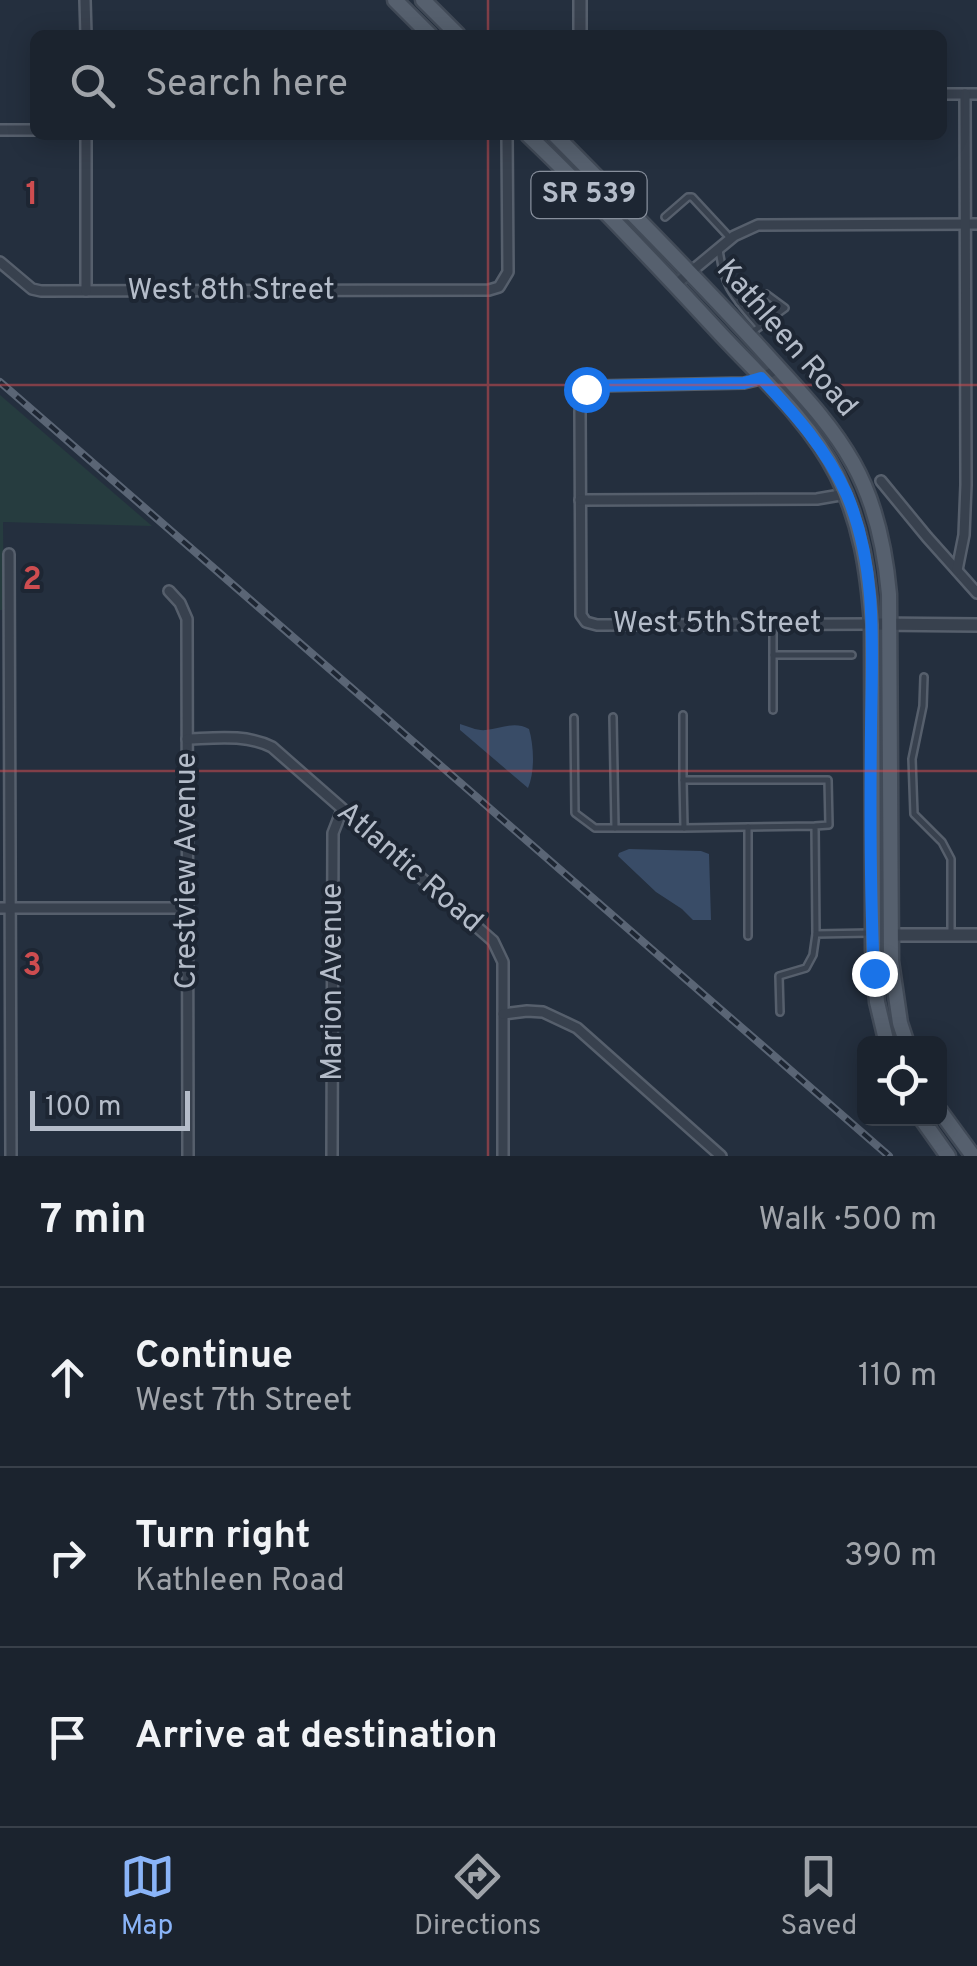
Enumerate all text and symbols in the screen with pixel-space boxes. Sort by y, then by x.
search box [30,30,947,140]
icon: search [65,58,120,113]
text: Search here [145,61,348,110]
road number: SR 539 [532,172,646,218]
text: 1 [26,176,38,216]
street label: Kathleen Road [708,253,864,425]
street label: West 8th Street [127,273,335,310]
route start [564,367,610,413]
text: 2 [22,561,42,601]
street label: West 5th Street [613,606,821,643]
street label: Crestview Avenue [169,752,206,990]
street label: Atlantic Road [329,795,489,941]
street label: Marion Avenue [315,883,352,1081]
text: 3 [22,947,42,987]
route end [852,951,898,997]
map controls [857,1036,947,1126]
button: locate [857,1036,947,1126]
scale bar [30,1086,190,1130]
text: 100 m [45,1090,121,1126]
text: 7 min [40,1195,147,1248]
text: Walk · 500 m [758,1201,937,1241]
text: Continue [135,1333,293,1382]
icon: ahead [40,1350,95,1405]
text: 110 m [858,1357,937,1397]
text: West 7th Street [135,1382,352,1422]
text: Turn right [135,1513,310,1562]
icon: right [40,1530,95,1585]
text: 390 m [844,1537,937,1577]
text: Kathleen Road [135,1562,345,1602]
icon: arrive [40,1710,95,1765]
text: Arrive at destination [135,1713,498,1762]
tab: Map [120,1849,175,1945]
tab: Directions [414,1849,541,1945]
tab: Saved [780,1849,857,1945]

